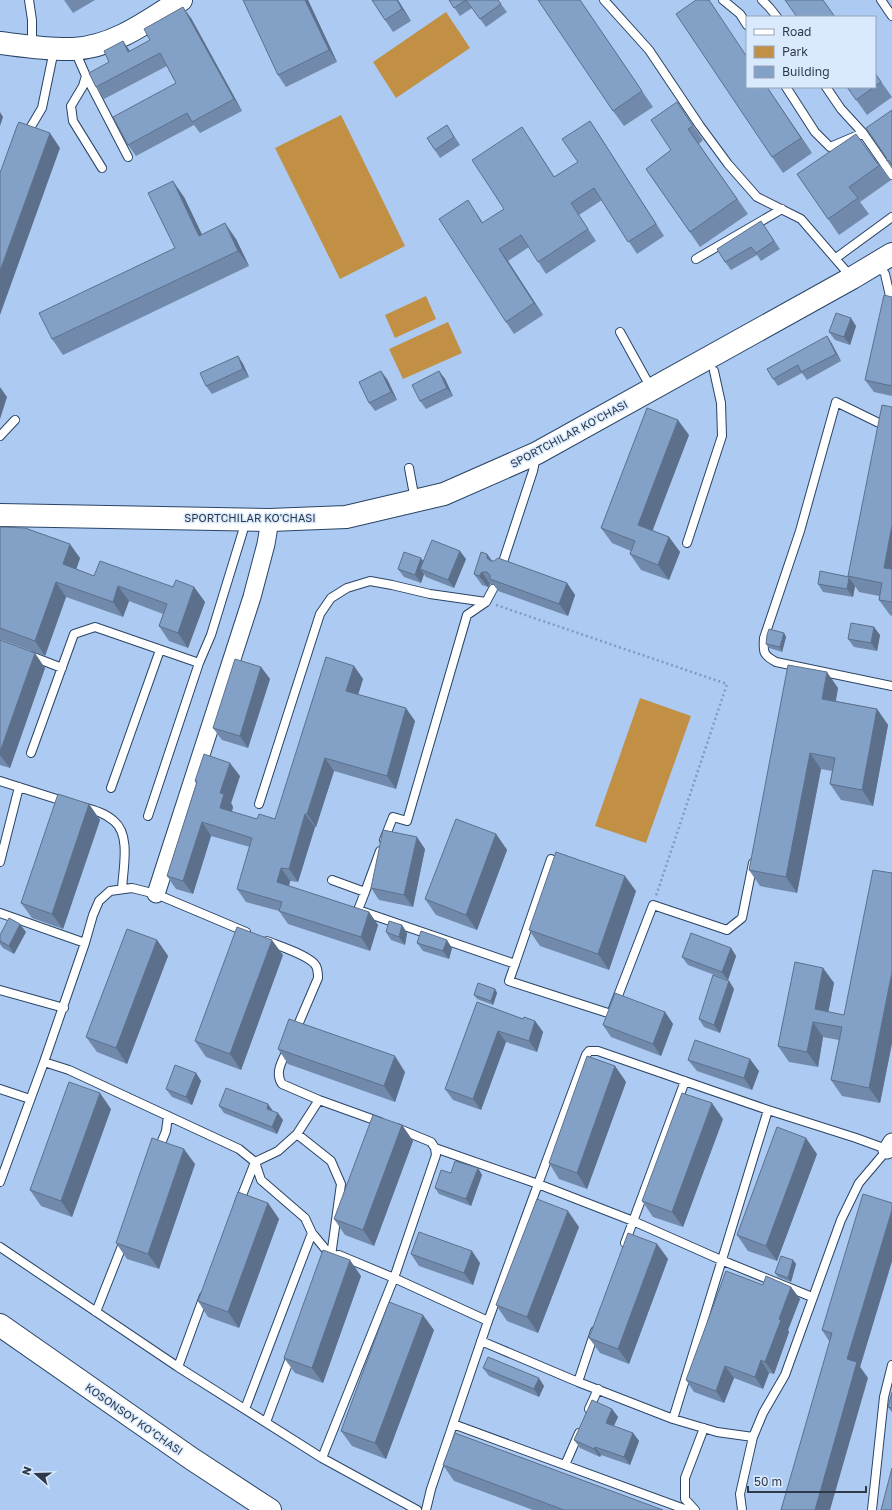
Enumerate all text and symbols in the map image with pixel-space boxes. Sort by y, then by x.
legend [746,16,876,88]
text: Road [782,24,811,39]
text: Park [782,44,808,59]
text: Building [782,64,830,79]
street label: SPORTCHILAR KO'CHASI [508,397,630,470]
street label: SPORTCHILAR KO'CHASI [184,511,316,524]
street label: KOSONSOY KO’CHASI [83,1380,186,1457]
north arrow [16,1454,56,1494]
text: N [19,1464,34,1477]
scale bar [748,1468,866,1494]
text: 50 m [754,1474,782,1489]

